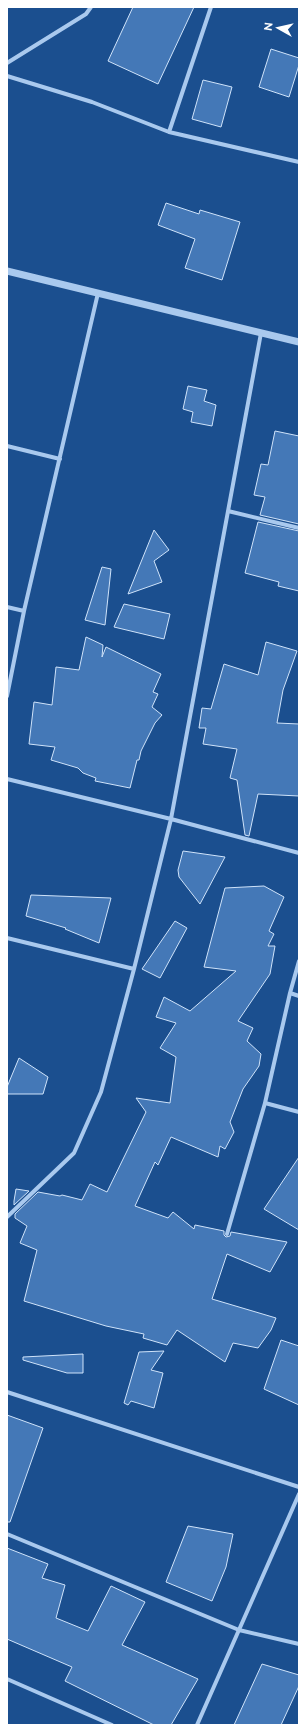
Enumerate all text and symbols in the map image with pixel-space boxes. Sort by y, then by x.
north arrow [258,8,298,48]
text: N [262,22,276,32]

